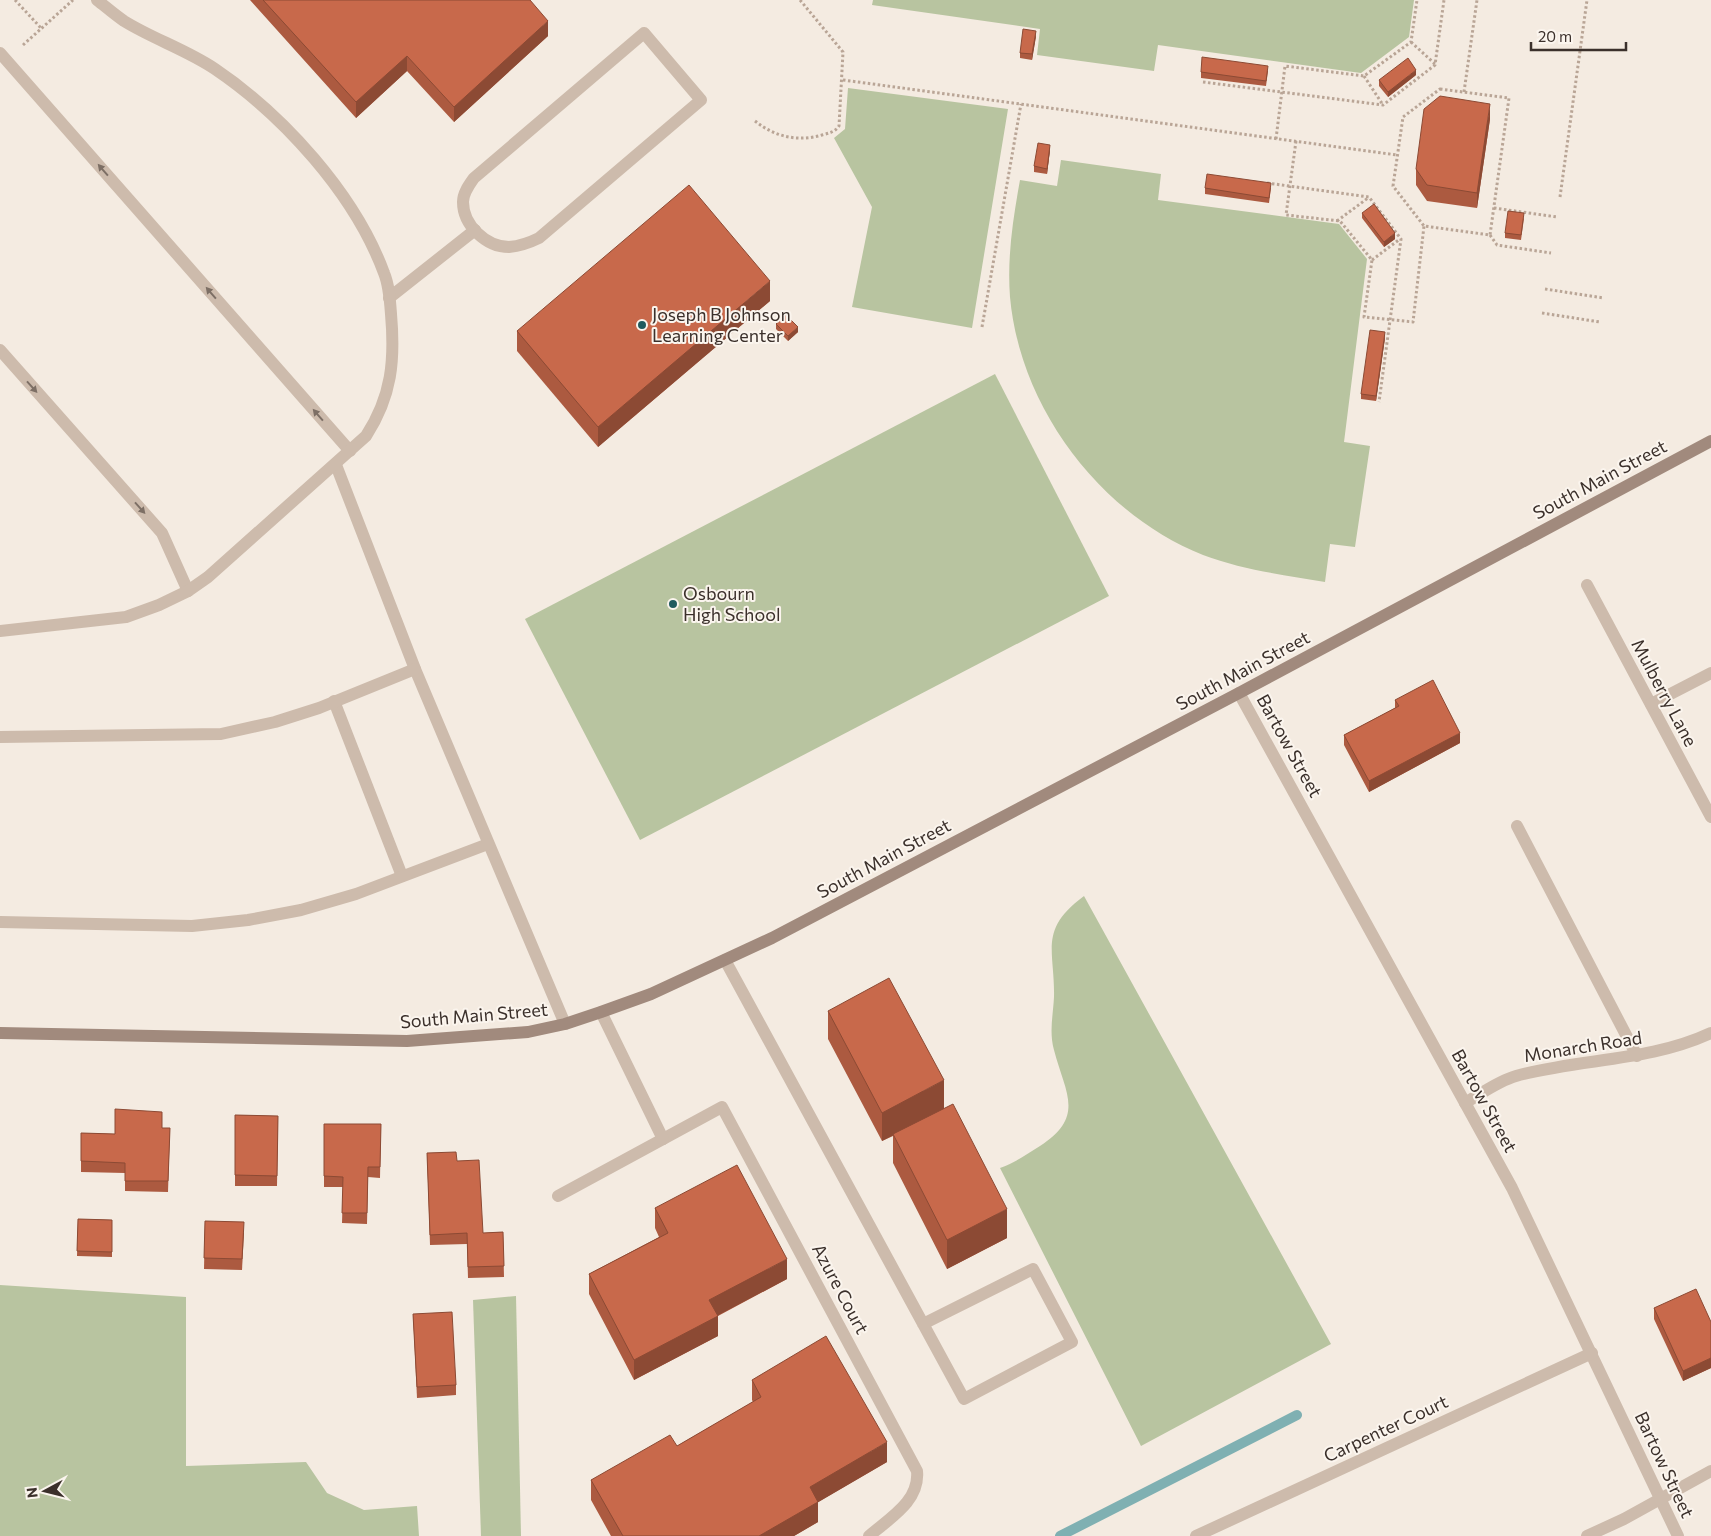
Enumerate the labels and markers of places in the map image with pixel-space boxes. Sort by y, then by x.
place label: Joseph B Johnson Learning Center [652,303,791,346]
marker: Joseph B Johnson Learning Center [636,319,648,331]
place label: Osbourn High School [683,582,781,625]
marker: Osbourn High School [667,598,679,610]

